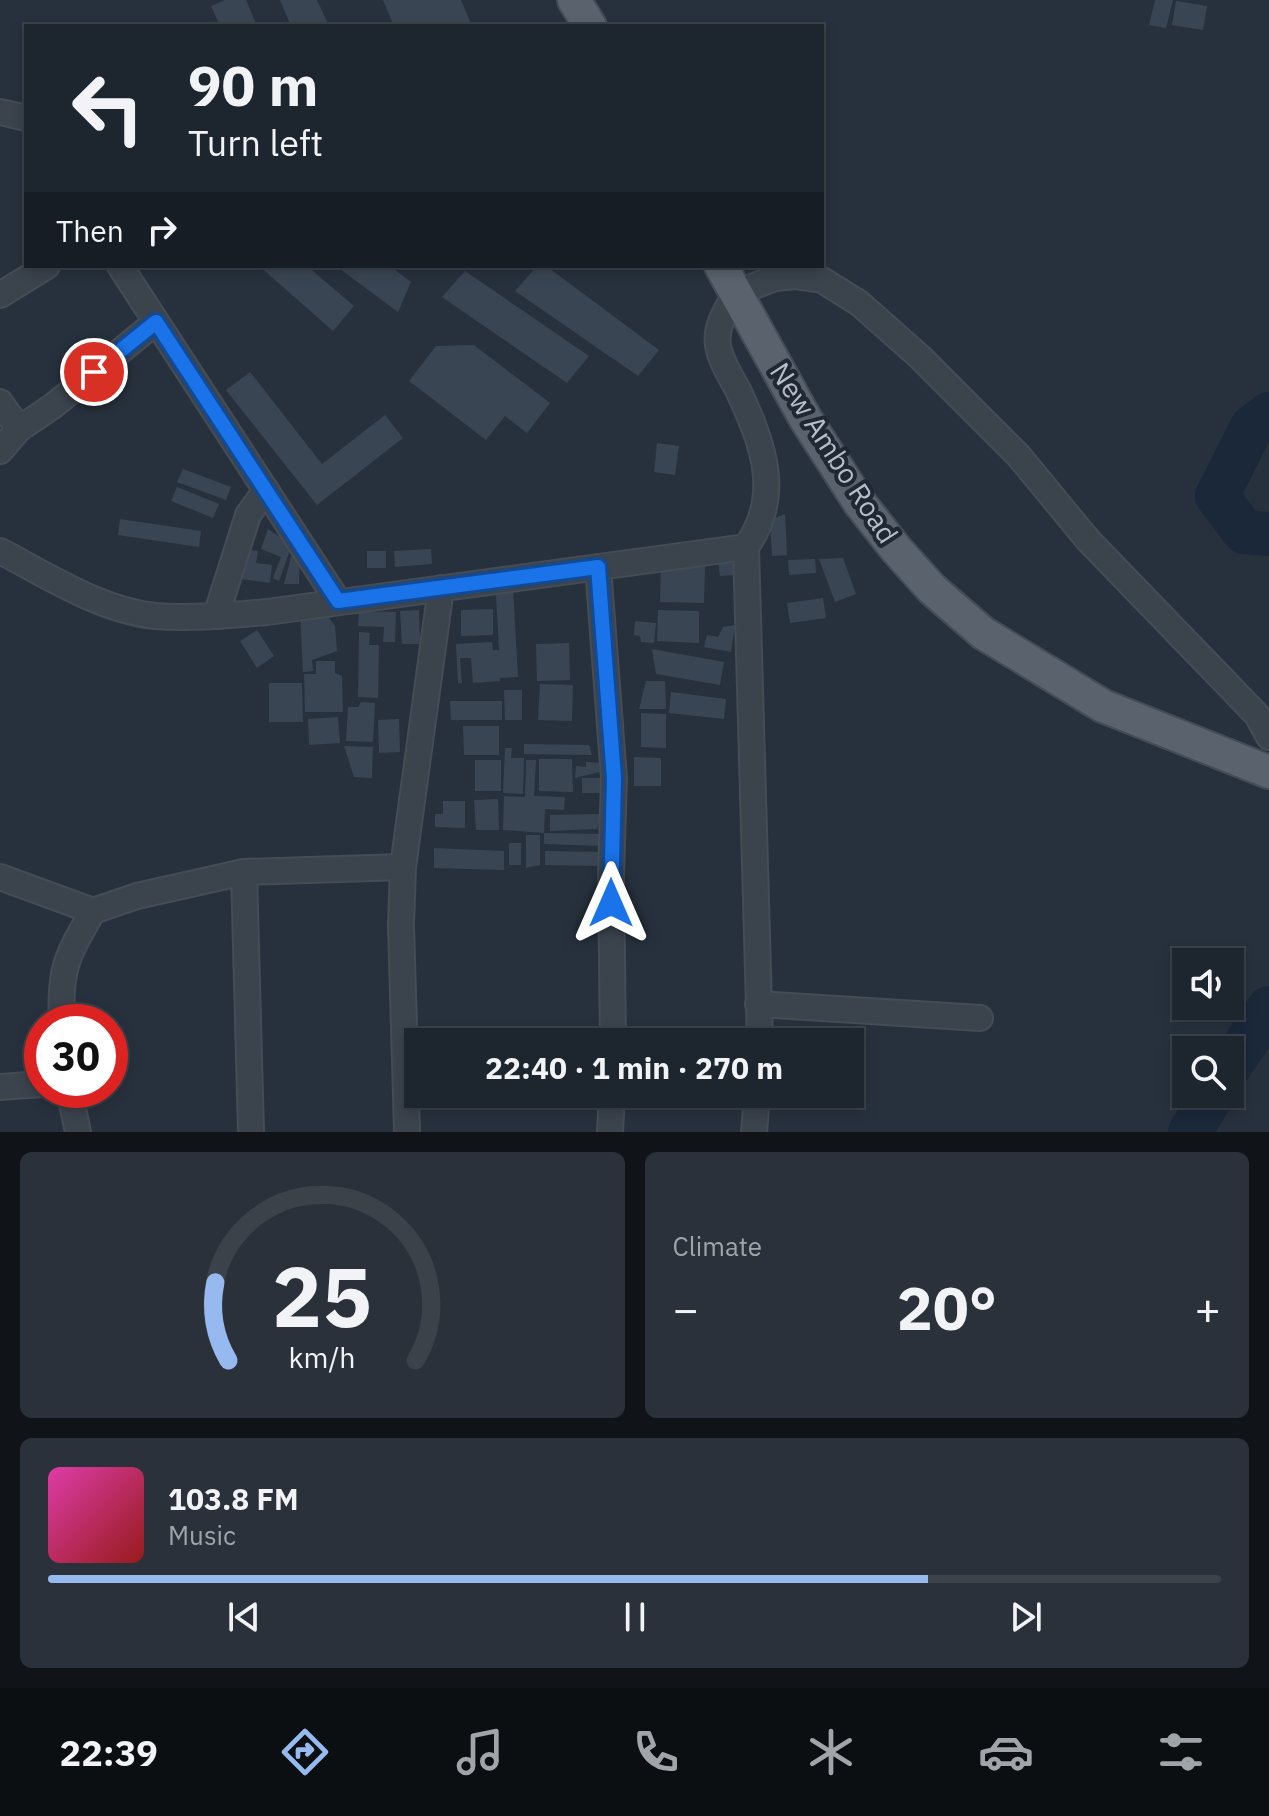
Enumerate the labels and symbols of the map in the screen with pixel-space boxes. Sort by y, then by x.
pin [60,338,128,406]
street label: New Ambo Road [762,355,907,550]
position arrow [569,861,653,945]
speed limit sign: 30 [24,1004,128,1108]

